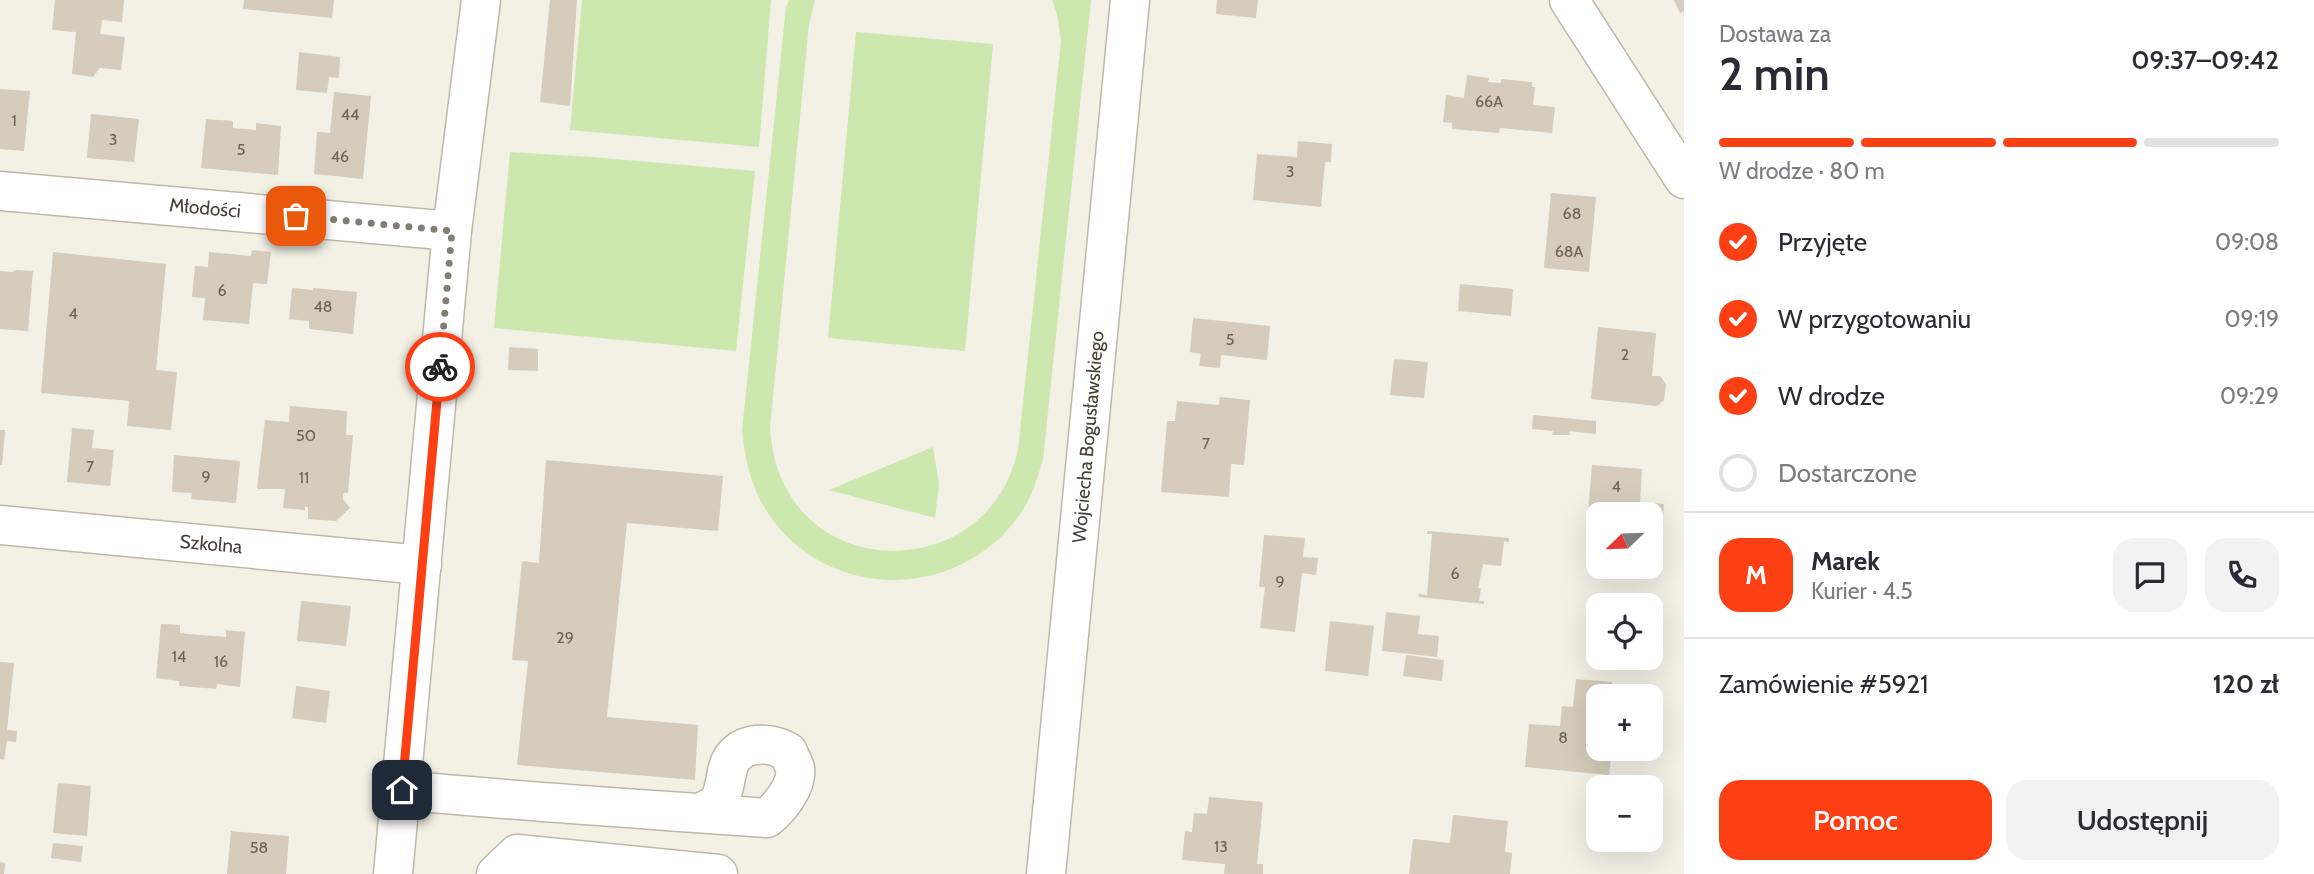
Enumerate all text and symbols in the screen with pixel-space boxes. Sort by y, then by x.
text: Dostawa za [1719,20,1831,48]
text: 09:37–09:42 [2131,44,2279,76]
text: 2 min [1719,46,1830,102]
house number: 66A [1475,92,1503,111]
house number: 44 [341,105,359,124]
house number: 1 [11,111,17,130]
house number: 3 [109,130,117,149]
house number: 5 [237,140,245,159]
house number: 46 [331,147,349,166]
text: W drodze · 80 m [1719,157,1885,185]
house number: 3 [1286,162,1294,181]
pin [266,186,326,246]
street label: Młodości [168,193,242,223]
icon: bag [277,197,315,235]
house number: 68 [1563,204,1581,223]
icon: check [1719,223,1757,261]
text: Przyjęte [1778,226,1867,258]
text: 09:08 [2215,228,2279,256]
house number: 68A [1555,242,1583,261]
house number: 6 [217,281,227,300]
house number: 48 [314,297,332,316]
icon: check [1719,300,1757,338]
text: W przygotowaniu [1778,303,1971,335]
house number: 4 [68,304,78,323]
text: 09:19 [2225,305,2279,333]
street label: Wojciecha Bogusławskiego [1067,330,1109,544]
house number: 5 [1226,330,1234,349]
courier [405,332,475,402]
house number: 2 [1621,345,1629,364]
icon: bike [421,348,459,386]
icon: check [1719,377,1757,415]
text: W drodze [1778,380,1885,412]
text: 09:29 [2220,382,2279,410]
house number: 50 [296,426,316,445]
house number: 7 [1202,434,1210,453]
house number: 7 [86,457,94,476]
text: Dostarczone [1778,457,1917,489]
house number: 9 [201,467,211,486]
house number: 11 [299,468,309,487]
house number: 4 [1611,477,1621,496]
north arrow [1586,502,1662,579]
map controls [1586,502,1663,852]
street label: Szkolna [179,530,243,558]
button: chat [2113,538,2187,612]
button: phone [2205,538,2279,612]
text: Marek [1811,545,1880,577]
text: M [1745,559,1767,591]
house number: 6 [1450,564,1460,583]
house number: 9 [1275,572,1285,591]
text: Kurier · 4.5 [1811,577,1913,605]
button: locate [1586,593,1663,670]
house number: 29 [556,628,574,647]
house number: 14 [172,647,186,666]
house number: 16 [214,652,228,671]
text: Zamówienie #5921 [1719,668,1929,700]
text: 120 zł [2212,668,2279,700]
button: + [1586,684,1663,761]
house number: 8 [1558,728,1568,747]
pin [372,760,432,820]
icon: home [383,771,421,809]
button: − [1586,775,1663,852]
button: Pomoc [1719,780,1992,860]
button: Udostępnij [2006,780,2279,860]
house number: 13 [1214,837,1228,856]
house number: 58 [250,838,268,857]

